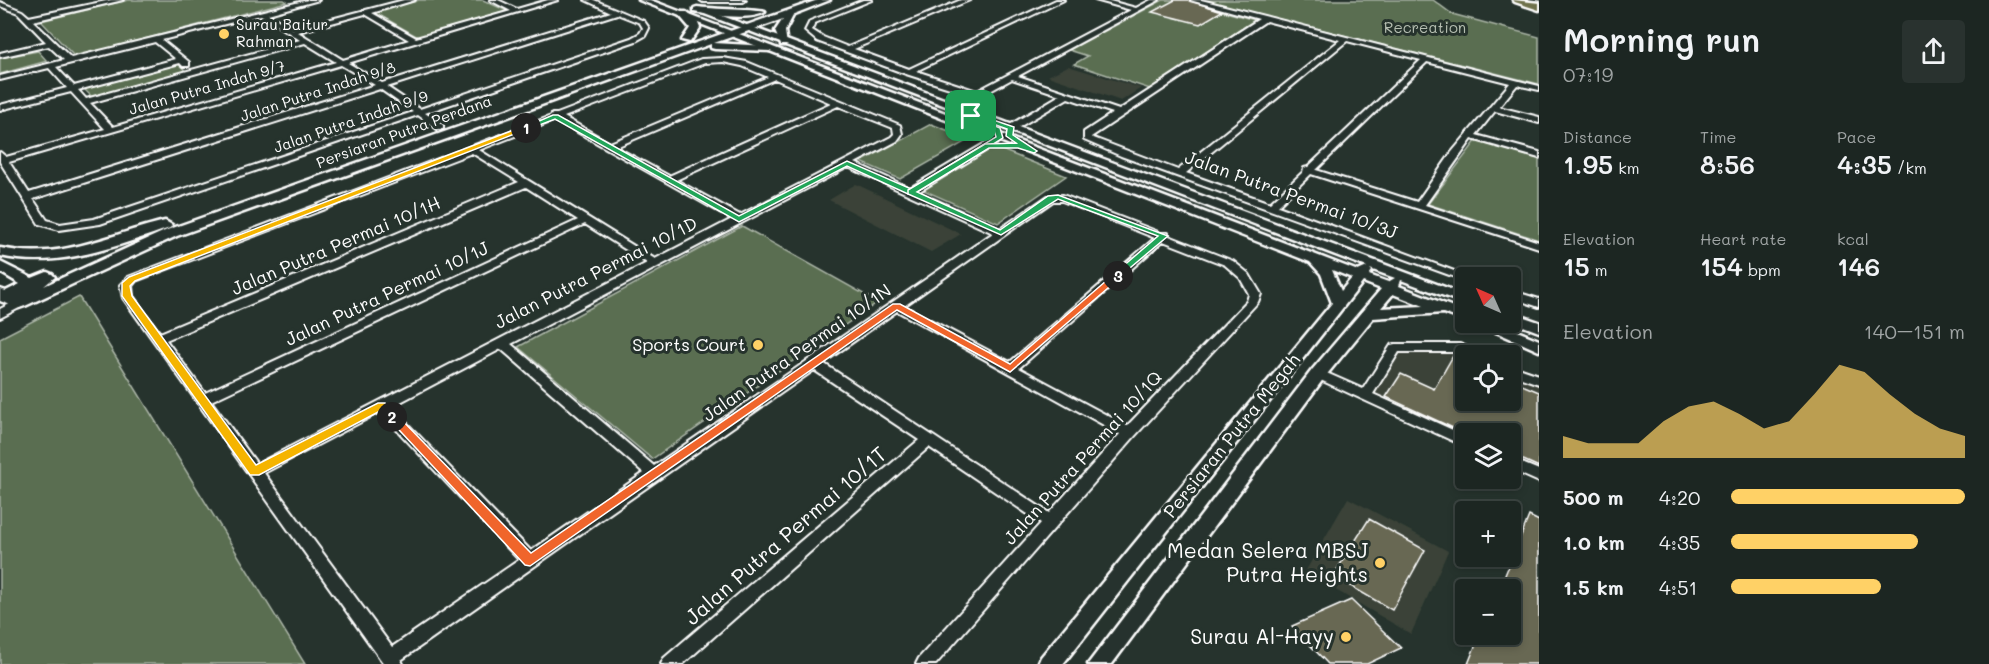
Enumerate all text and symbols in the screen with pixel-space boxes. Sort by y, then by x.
place label: Surau Baitur Rahman [236,14,328,51]
park label: Recreation [1384,17,1466,37]
text: Morning run [1563,17,1760,60]
button: share [1902,20,1965,83]
marker: Surau Baitur Rahman [217,27,231,41]
street label: Jalan Putra Indah 9/7 [126,55,287,119]
street label: Jalan Putra Indah 9/8 [237,56,398,126]
text: 07:19 [1563,61,1613,87]
street label: Jalan Putra Indah 9/9 [271,85,431,157]
street label: Persiaran Putra Perdana [313,90,494,172]
pin [945,90,996,141]
icon: arrive [954,99,987,132]
pin: 1 [511,113,541,143]
text: 1 [522,117,530,138]
text: Distance [1563,126,1632,147]
text: Time [1700,126,1736,147]
text: Pace [1837,126,1876,147]
street label: Jalan Putra Permai 10/3J [1182,144,1401,244]
text: 1.95 [1563,147,1613,181]
text: 8:56 [1700,147,1755,181]
text: 4:35 [1837,147,1892,181]
text: km [1613,157,1640,178]
text: /km [1892,157,1927,178]
street label: Jalan Putra Permai 10/1H [227,190,444,300]
street label: Jalan Putra Permai 10/1D [490,210,701,334]
text: Elevation [1563,228,1635,249]
text: Heart rate [1700,228,1786,249]
text: kcal [1837,228,1869,249]
street label: Jalan Putra Permai 10/1J [281,235,492,351]
text: 15 [1563,249,1590,283]
text: 154 [1700,249,1743,283]
text: 146 [1837,249,1880,283]
text: m [1590,259,1608,280]
text: bpm [1743,259,1781,280]
pin: 3 [1103,261,1133,291]
text: 3 [1113,265,1123,286]
north arrow [1455,267,1521,333]
map controls [1455,267,1521,645]
street label: Jalan Putra Permai 10/1N [697,278,896,427]
text: Elevation [1563,318,1653,344]
text: 140–151 m [1864,318,1965,344]
place label: Sports Court [632,332,746,356]
marker: Sports Court [751,338,765,352]
button: locate [1455,345,1521,411]
street label: Persiaran Putra Megah [1157,348,1305,522]
street label: Jalan Putra Permai 10/1Q [998,365,1167,549]
pin: 2 [377,402,407,432]
text: 2 [388,406,396,427]
button: layers [1455,423,1521,489]
street label: Jalan Putra Permai 10/1T [678,440,892,630]
text: 500 m [1563,484,1623,510]
text: 4:20 [1659,484,1700,510]
button: + [1455,501,1521,567]
text: 1.0 km [1563,529,1625,555]
text: 4:35 [1659,529,1700,555]
place label: Medan Selera MBSJ Putra Heights [1167,536,1368,587]
marker: Medan Selera MBSJ Putra Heights [1373,556,1387,570]
text: 1.5 km [1563,574,1624,600]
text: 4:51 [1659,574,1698,600]
button: − [1455,579,1521,645]
place label: Surau Al-Hayy [1190,622,1334,649]
marker: Surau Al-Hayy [1339,630,1353,644]

